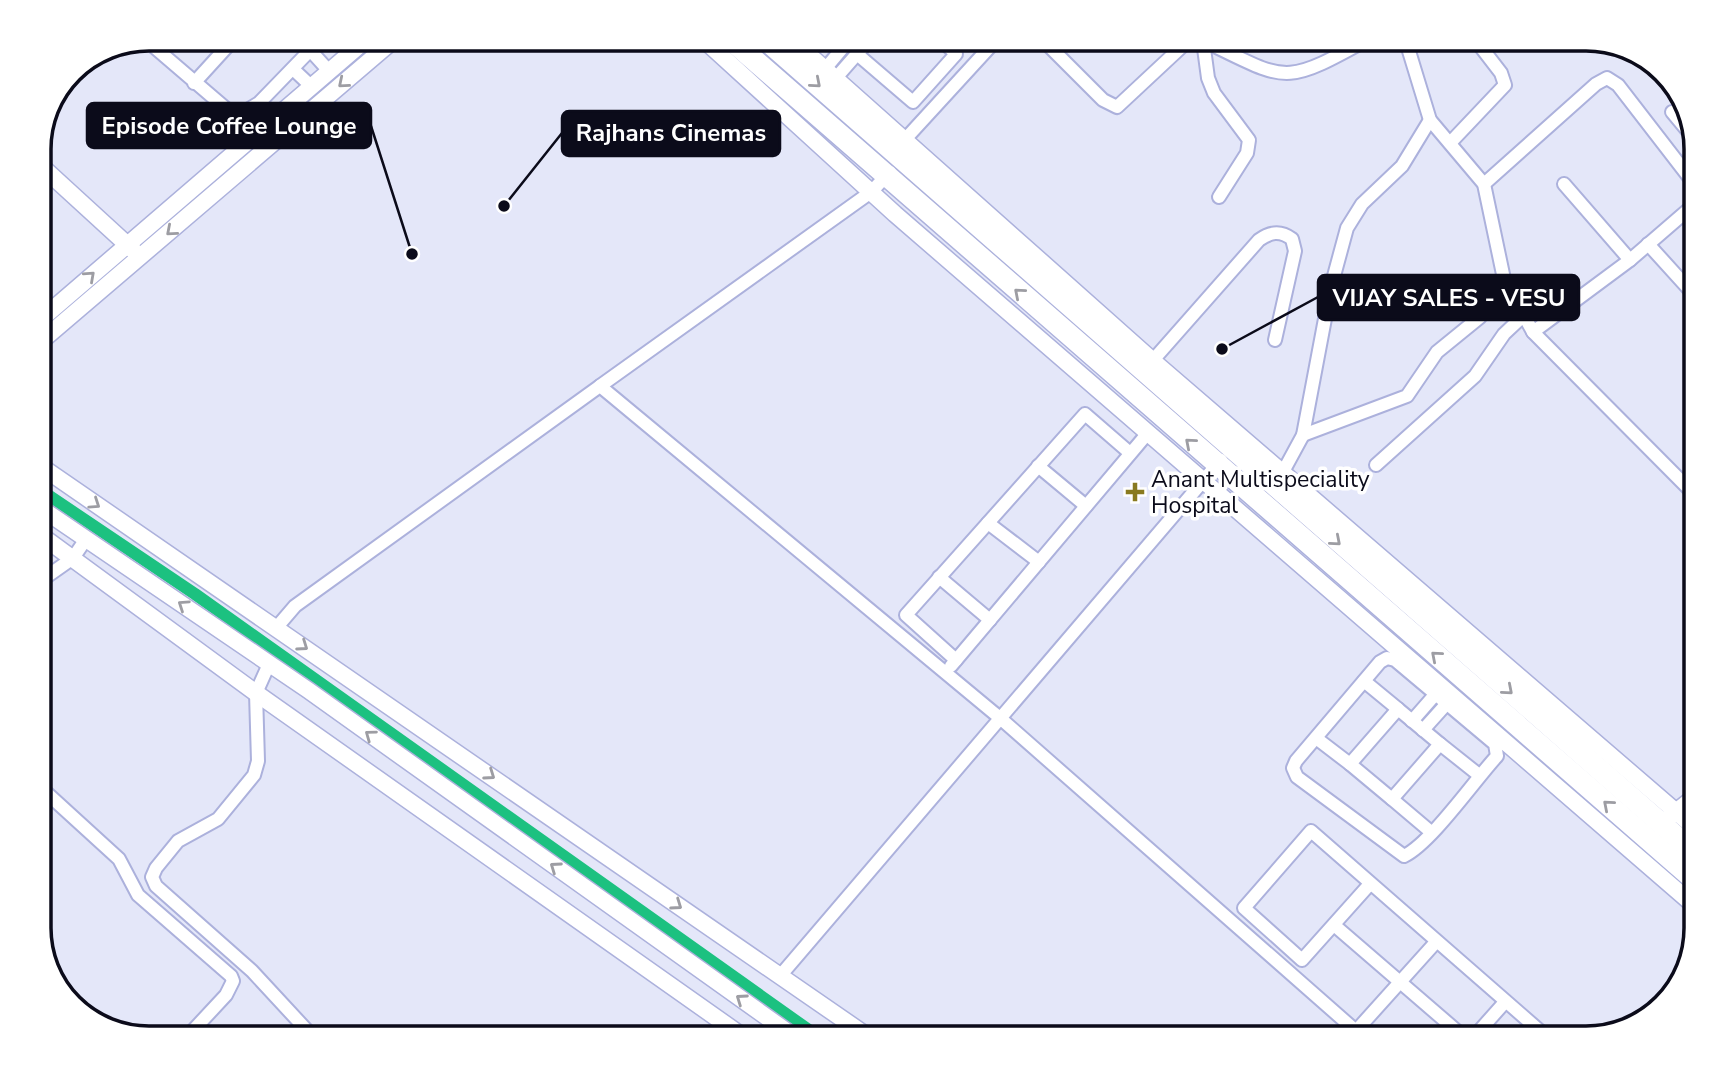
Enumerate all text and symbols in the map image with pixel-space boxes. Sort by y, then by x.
one-way arrow [339,75,352,87]
one-way arrow [808,75,821,87]
callout: Episode Coffee Lounge [87,103,371,148]
text: Episode Coffee Lounge [101,110,357,142]
callout: Rajhans Cinemas [562,111,780,156]
text: Rajhans Cinemas [576,117,766,149]
one-way arrow [166,223,179,235]
one-way arrow [82,272,95,285]
callout: VIJAY SALES - VESU [1318,275,1579,320]
text: VIJAY SALES - VESU [1331,282,1566,314]
one-way arrow [1014,289,1027,301]
one-way arrow [1185,439,1198,451]
place label: Anant Multispeciality Hospital [1151,464,1370,521]
marker: Anant Multispeciality Hospital [1125,482,1145,502]
one-way arrow [87,496,100,508]
one-way arrow [1328,533,1341,545]
one-way arrow [178,601,191,613]
one-way arrow [295,638,308,650]
one-way arrow [1431,652,1444,664]
one-way arrow [1500,682,1513,694]
one-way arrow [365,731,378,743]
one-way arrow [482,767,495,779]
one-way arrow [1603,801,1616,813]
one-way arrow [550,863,563,875]
one-way arrow [669,897,682,909]
one-way arrow [736,995,749,1007]

